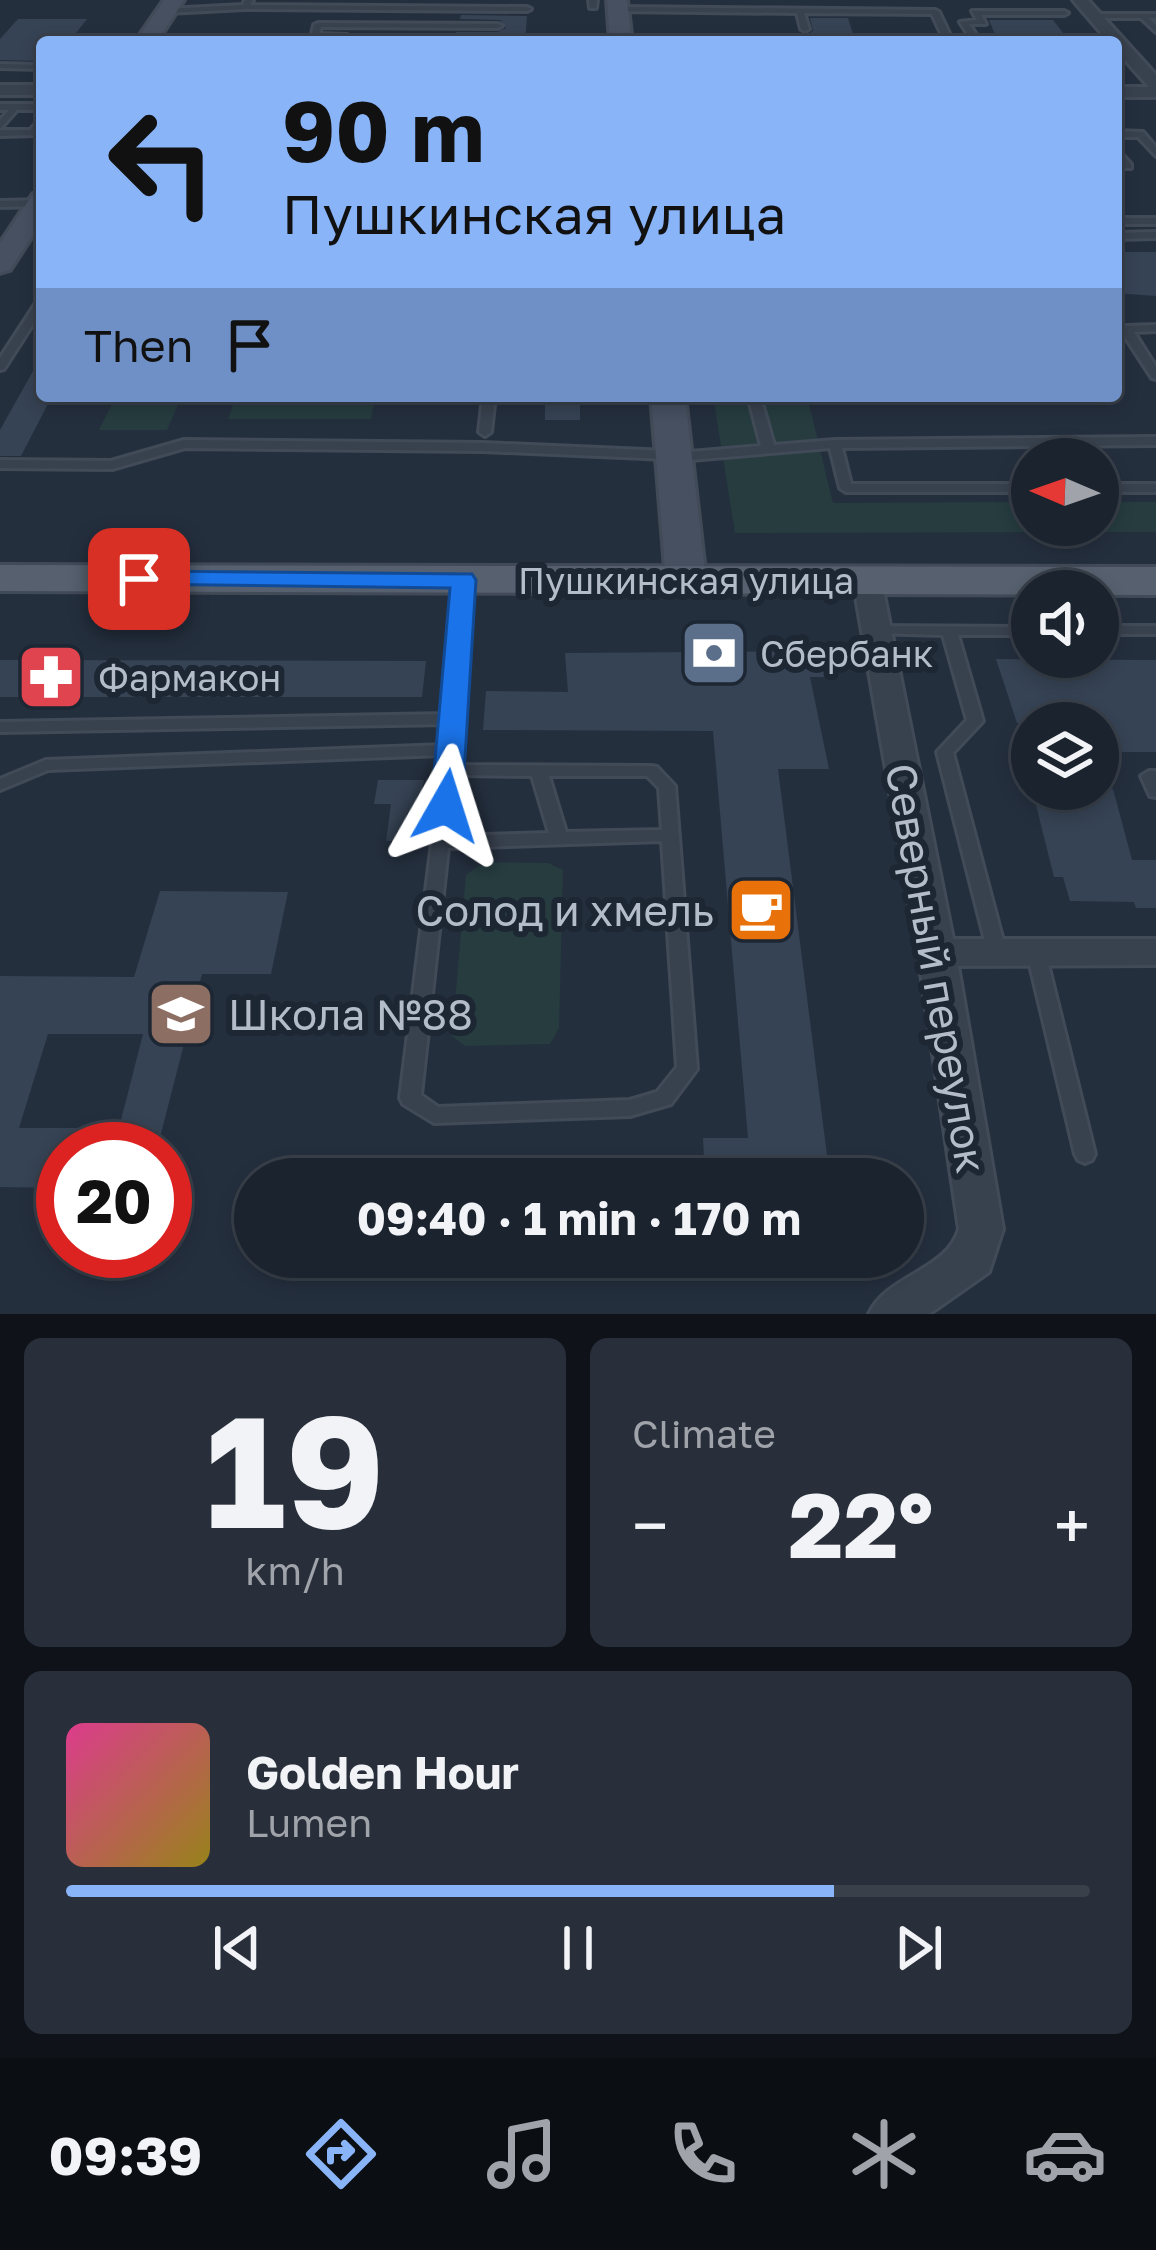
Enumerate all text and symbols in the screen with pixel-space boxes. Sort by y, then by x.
text: 90 m [282,80,484,180]
icon: left [84,84,240,240]
text: Пушкинская улица [282,181,786,246]
icon: arrive [217,312,283,378]
text: Then [84,318,193,372]
north arrow [1011,438,1119,546]
map controls [1011,438,1119,810]
pin [88,528,190,630]
icon: arrive [106,546,172,612]
street label: Пушкинская улица [518,559,854,602]
button: sound [1011,570,1119,678]
bank icon: Сбербанк [679,618,749,688]
place label: Сбербанк [760,632,933,675]
pharmacy icon: Фармакон [16,642,86,712]
place label: Фармакон [98,656,281,699]
button: layers [1011,702,1119,810]
position arrow [383,743,509,869]
street label: Северный переулок [876,759,998,1177]
cafe icon: Солод и хмель [726,875,796,945]
place label: Солод и хмель [415,885,714,935]
school or university icon: Школа №88 [146,979,216,1049]
place label: Школа №88 [228,989,473,1039]
speed limit sign: 20 [36,1122,192,1278]
text: 09:40 · 1 min · 170 m [357,1191,801,1245]
text: 19 [205,1375,385,1562]
text: Climate [632,1410,776,1457]
text: 22° [789,1470,933,1578]
text: − [632,1485,668,1565]
text: + [1054,1485,1090,1565]
text: km/h [245,1547,345,1594]
text: Golden Hour [246,1745,519,1799]
text: Lumen [246,1799,372,1846]
icon: previous [204,1915,270,1981]
icon: pause [545,1915,611,1981]
icon: next [886,1915,952,1981]
icon: directions [299,2112,383,2196]
icon: music [480,2112,564,2196]
icon: phone [661,2112,745,2196]
icon: climate [842,2112,926,2196]
icon: car [1023,2112,1107,2196]
text: 09:39 [49,2122,202,2187]

